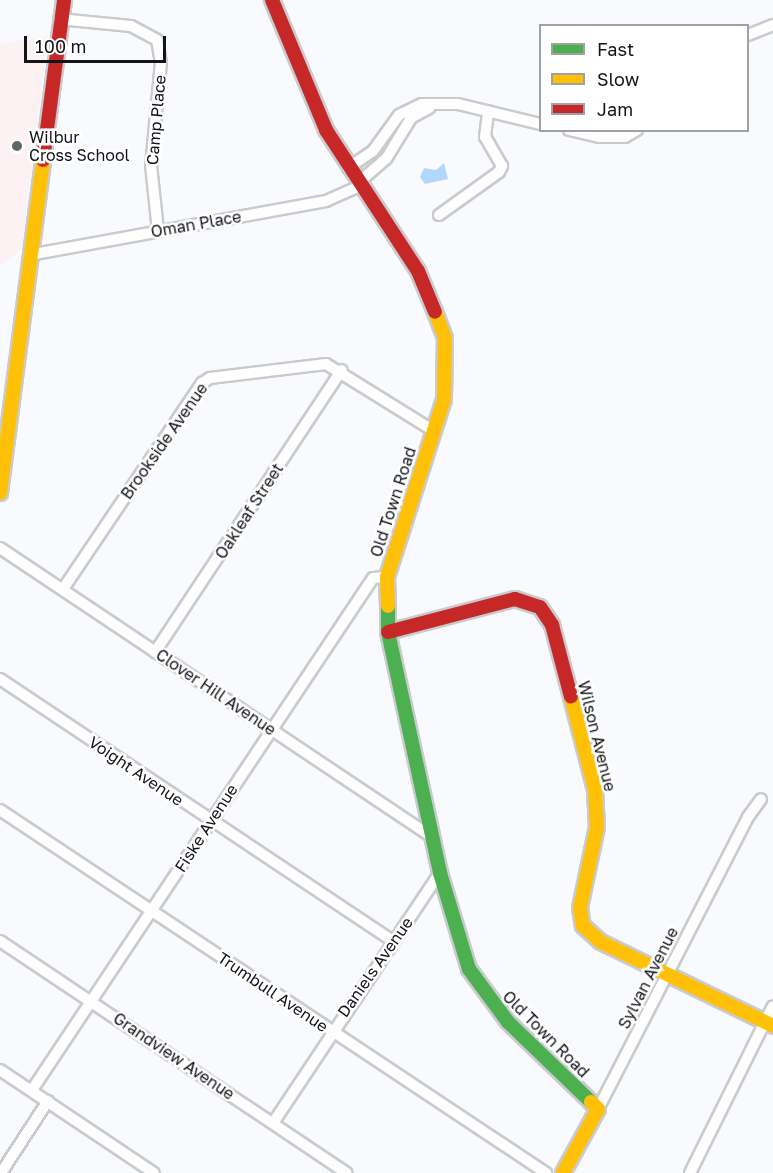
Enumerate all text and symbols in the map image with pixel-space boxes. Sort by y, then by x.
scale bar [27,24,170,62]
legend [539,24,749,132]
text: 100 m [35,35,86,57]
text: Fast [597,38,634,60]
text: Slow [597,68,639,90]
street label: Camp Place [142,74,170,166]
text: Jam [597,98,633,120]
place label: Wilbur Cross School [29,127,130,165]
marker: Wilbur Cross School [10,139,24,153]
street label: Oman Place [149,207,243,241]
street label: Brookside Avenue [117,379,211,503]
street label: Old Town Road [366,445,420,559]
street label: Oakleaf Street [211,459,287,563]
street label: Clover Hill Avenue [152,645,280,739]
street label: Wilson Avenue [574,679,620,793]
street label: Voight Avenue [85,732,187,810]
street label: Fiske Avenue [171,781,241,875]
street label: Daniels Avenue [333,913,417,1021]
street label: Sylvan Avenue [614,924,682,1032]
street label: Trumbull Avenue [214,948,332,1036]
street label: Old Town Road [499,987,593,1081]
street label: Grandview Avenue [110,1008,238,1104]

